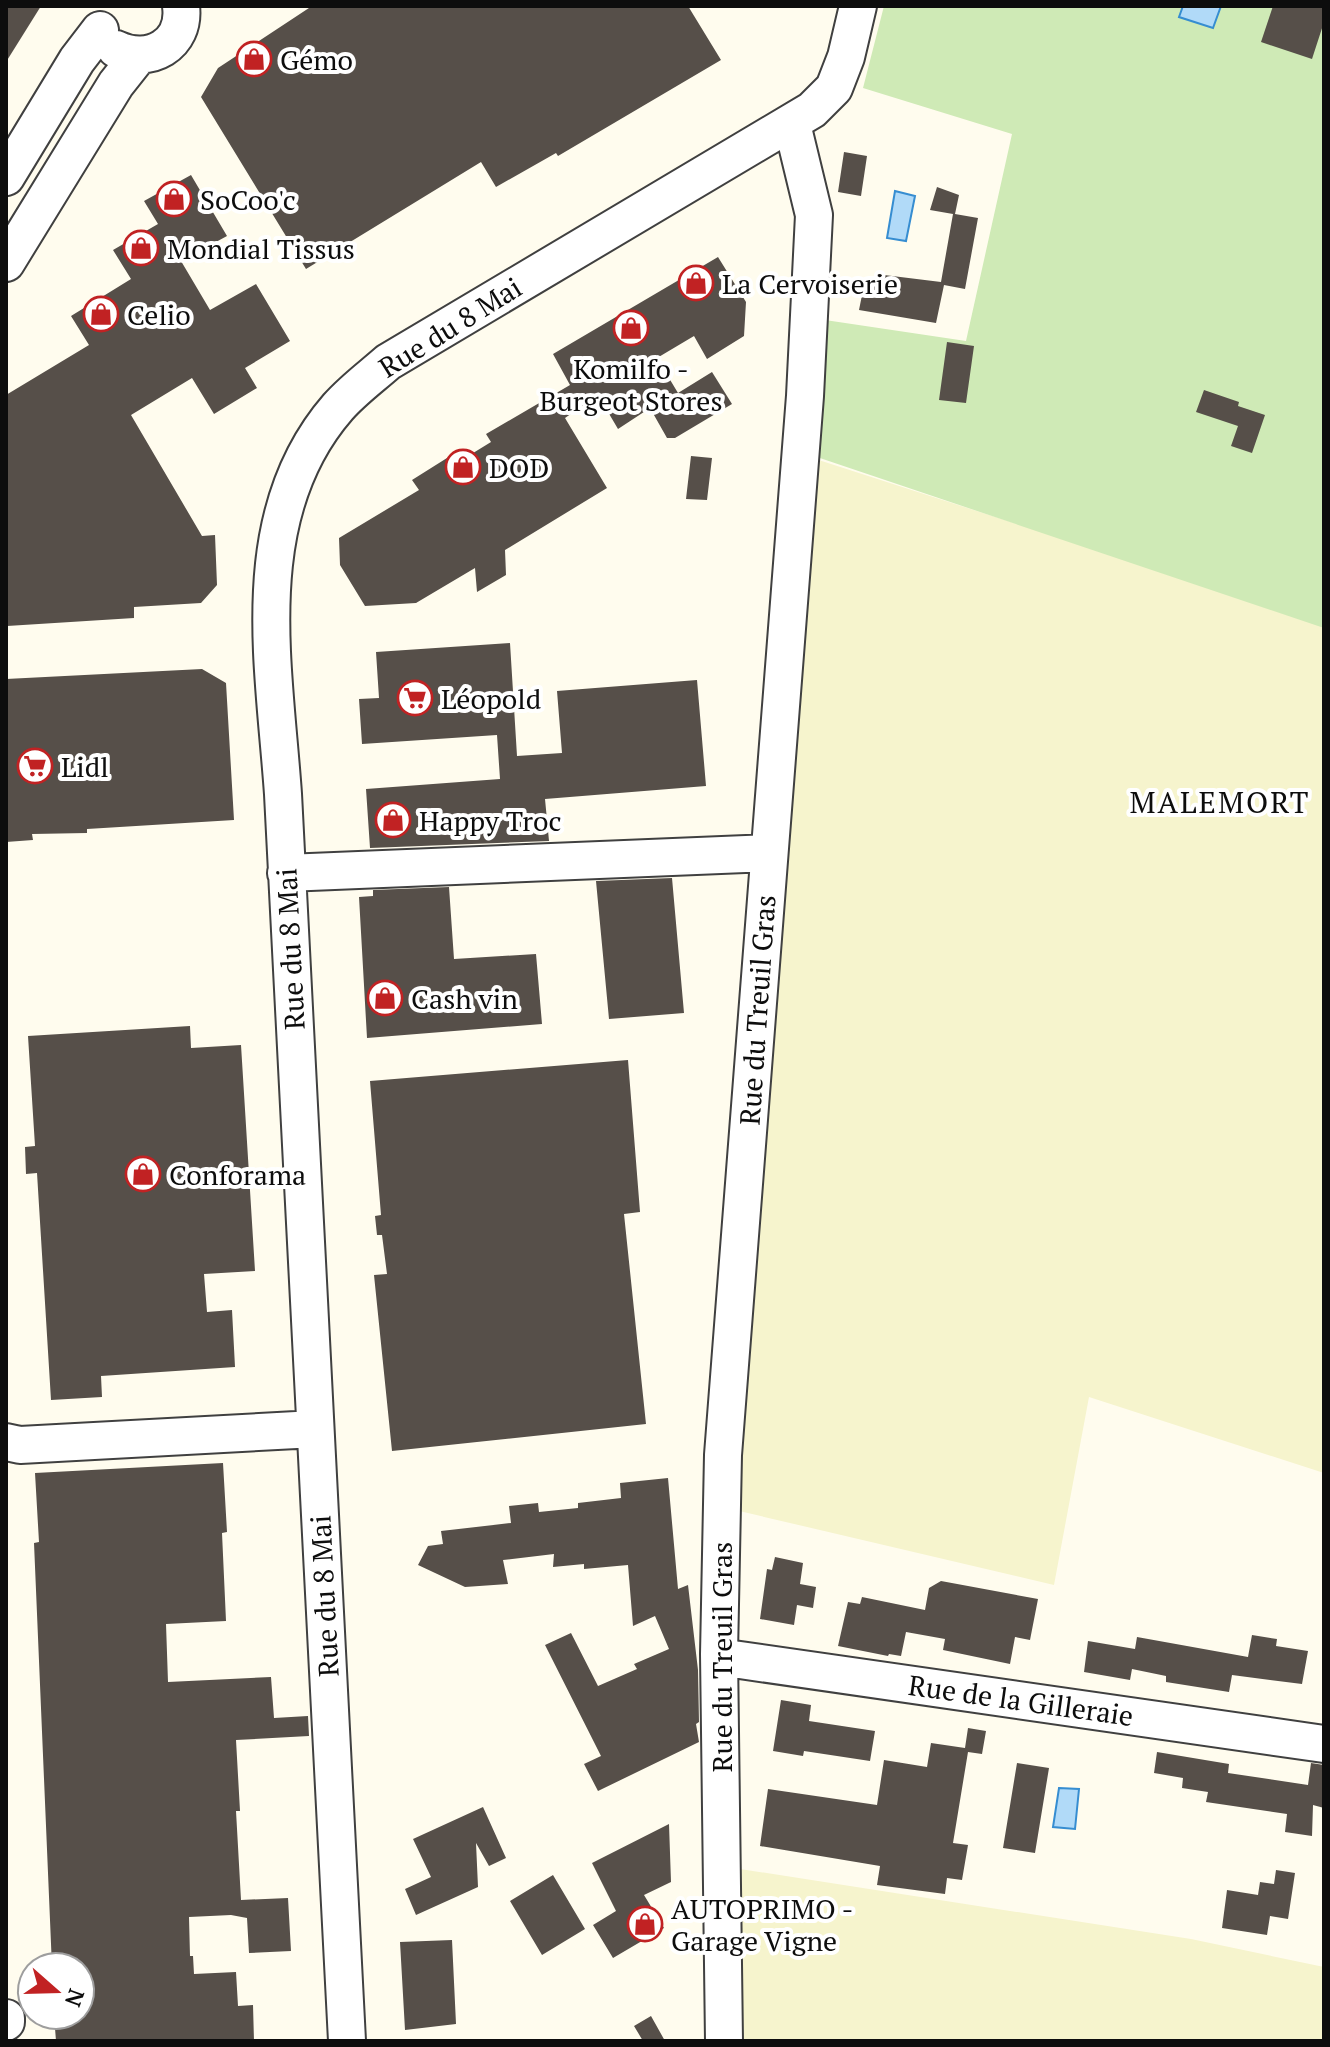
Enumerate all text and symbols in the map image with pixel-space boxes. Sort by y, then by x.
shop icon: Gémo [235,40,273,78]
place label: Gémo [280,41,353,78]
shop icon: SoCoo'c [155,180,193,218]
place label: SoCoo'c [200,181,296,218]
shop icon: Mondial Tissus [122,229,160,267]
place label: Mondial Tissus [167,230,355,267]
shop icon: La Cervoiserie [677,264,715,302]
place label: La Cervoiserie [722,265,898,302]
street label: Rue du 8 Mai [372,268,528,386]
shop icon: Celio [82,295,120,333]
place label: Celio [127,296,191,333]
shop icon: Komilfo - Burgeot Stores [612,309,650,347]
place label: Komilfo - Burgeot Stores [539,350,723,419]
shop icon: DOD [444,448,482,486]
place label: DOD [489,449,549,486]
supermarket icon: Léopold [396,679,434,717]
place label: Léopold [441,680,541,717]
supermarket icon: Lidl [16,747,54,785]
place label: Lidl [61,748,109,785]
district label: MALEMORT [1130,782,1310,822]
shop icon: Happy Troc [374,801,412,839]
place label: Happy Troc [419,802,561,839]
street label: Rue du 8 Mai [267,867,313,1031]
street label: Rue du Treuil Gras [731,894,783,1126]
shop icon: Cash vin [366,979,404,1017]
place label: Cash vin [411,980,518,1017]
shop icon: Conforama [124,1155,162,1193]
place label: Conforama [169,1156,306,1193]
street label: Rue du 8 Mai [301,1514,347,1678]
street label: Rue du Treuil Gras [703,1542,740,1772]
street label: Rue de la Gilleraie [906,1666,1136,1734]
place label: AUTOPRIMO - Garage Vigne [671,1890,853,1959]
shop icon: AUTOPRIMO - Garage Vigne [626,1905,664,1943]
north arrow [16,1951,96,2031]
text: N [59,1985,92,2011]

